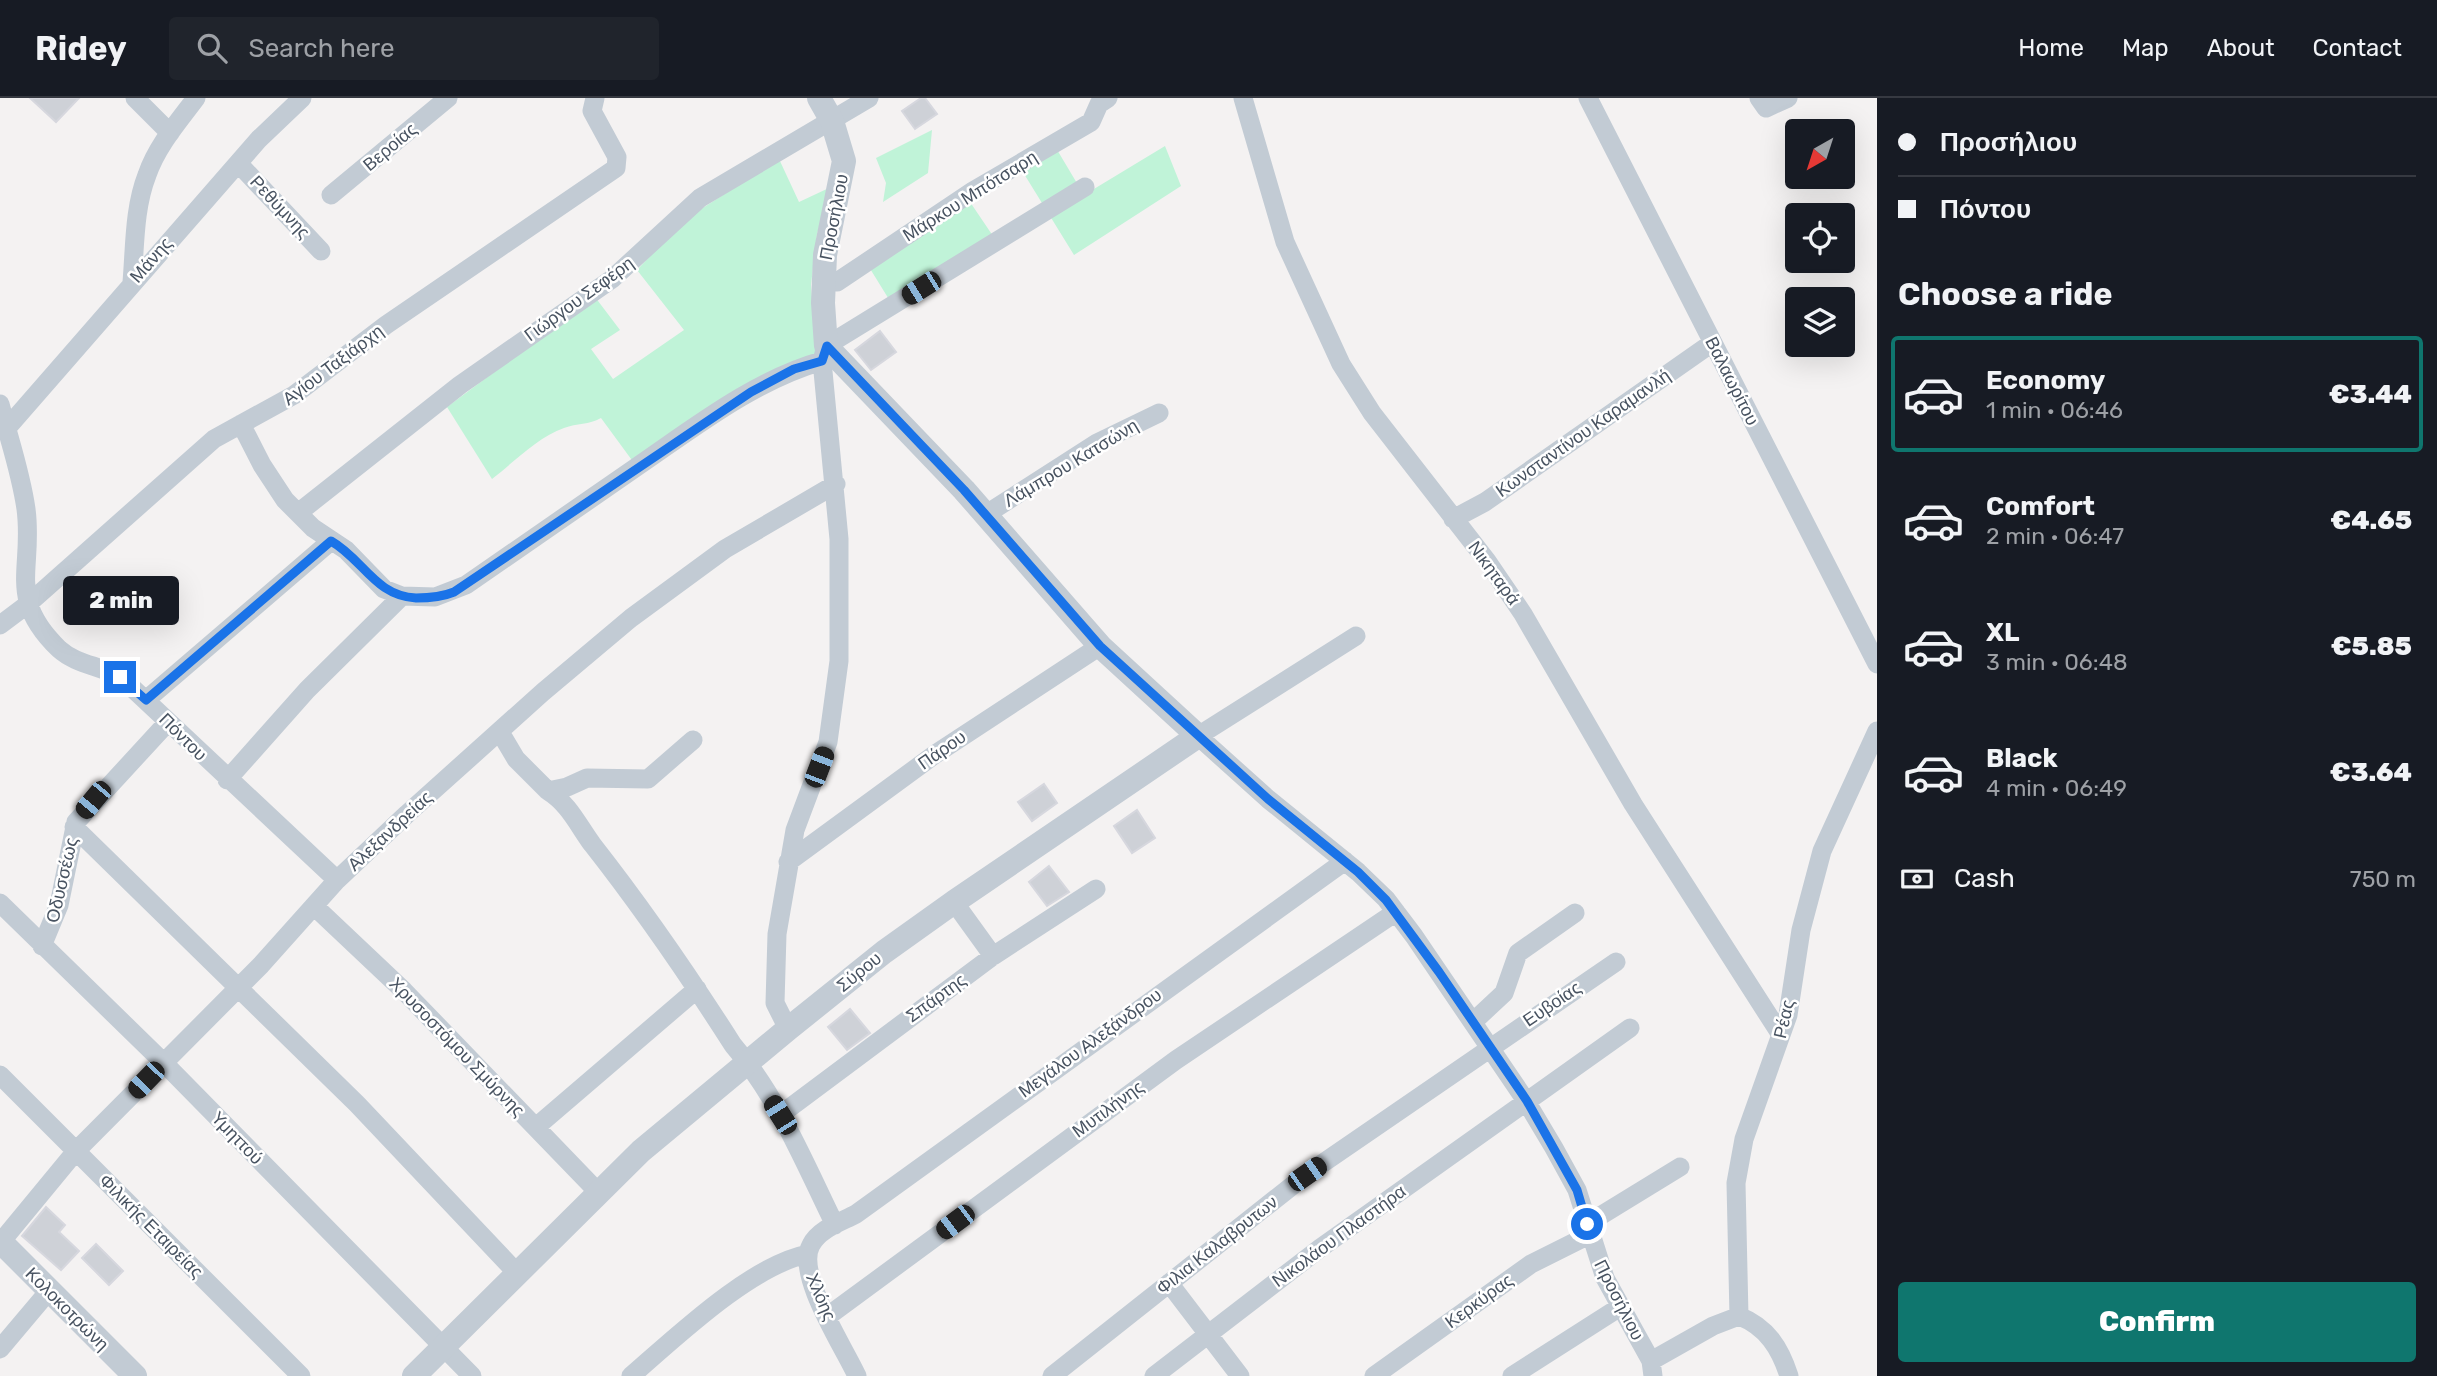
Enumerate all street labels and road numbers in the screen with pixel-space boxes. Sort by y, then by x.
street label: Βεροίας [359,118,422,176]
street label: Μάρκου Μπότσαρη [899,146,1041,246]
street label: Ρεθύμνης [245,171,315,243]
street label: Προσήλιου [815,172,853,262]
street label: Μάνης [125,233,177,287]
street label: Γιώργου Σεφέρη [520,252,638,346]
street label: Αγίου Ταξιάρχη [278,320,388,410]
street label: Βαλαωρίτου [1700,333,1764,429]
street label: Κωνσταντίνου Καραμανλή [1491,364,1675,502]
street label: Λάμπρου Κατσώνη [1000,414,1142,512]
street label: Νικηταρά [1463,537,1525,609]
street label: Πόντου [154,708,212,766]
street label: Πάρου [914,726,970,774]
street label: Αλεξανδρείας [343,786,437,876]
street label: Οδυσσέως [42,835,83,925]
street label: Σύρου [832,947,886,997]
street label: Σπάρτης [902,969,970,1027]
street label: Χρυσοστόμου Σμύρνης [385,973,530,1122]
street label: Ευβοίας [1519,976,1585,1031]
street label: Μεγάλου Αλεξάνδρου [1014,984,1166,1102]
street label: Ρέας [1769,997,1799,1041]
street label: Μυτιλήνης [1068,1076,1148,1142]
street label: Υμηττού [207,1107,267,1169]
street label: Φιλικής Εταιρείας [94,1169,208,1283]
street label: Νικολάου Πλαστήρα [1268,1180,1410,1292]
street label: Φιλια Καλαβρυτων [1152,1191,1282,1299]
street label: Προσήλιου [1589,1256,1649,1344]
street label: Κολοκοτρώνη [21,1263,113,1355]
street label: Κερκύρας [1441,1269,1517,1333]
street label: Χλόης [801,1270,841,1324]

